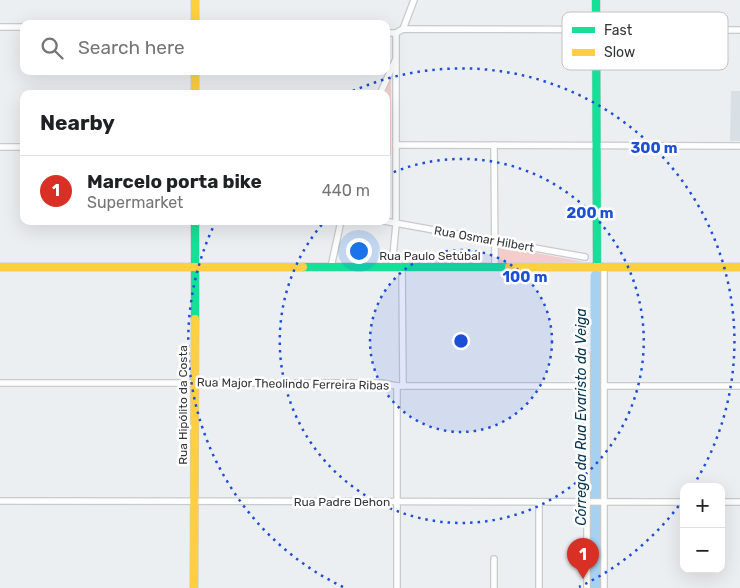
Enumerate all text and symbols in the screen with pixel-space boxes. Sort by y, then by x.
legend [562,12,728,70]
search box [20,20,390,75]
text: Fast [604,22,633,39]
icon: search [38,34,66,62]
text: Search here [78,36,185,59]
text: Slow [604,44,635,61]
text: Nearby [40,110,115,135]
text: 300 m [630,139,678,157]
text: Marcelo porta bike [87,170,262,193]
text: 1 [52,181,60,200]
text: 440 m [322,181,370,200]
text: Supermarket [87,193,183,212]
text: 200 m [566,204,614,222]
street label: Rua Osmar Hilbert [433,223,535,255]
your location [346,238,372,264]
street label: Rua Paulo Setúbal [379,249,481,263]
text: 100 m [503,268,547,286]
water label: Córrego da Rua Evaristo da Veiga [573,308,590,526]
centre of rings [452,332,470,350]
street label: Rua Hipólito da Costa [176,345,190,465]
street label: Rua Major Theolindo Ferreira Ribas [197,375,389,393]
map controls [680,483,725,573]
button: + [680,483,725,528]
street label: Rua Padre Dehon [294,495,390,509]
button: − [680,528,725,573]
pin: 1 [567,538,599,579]

